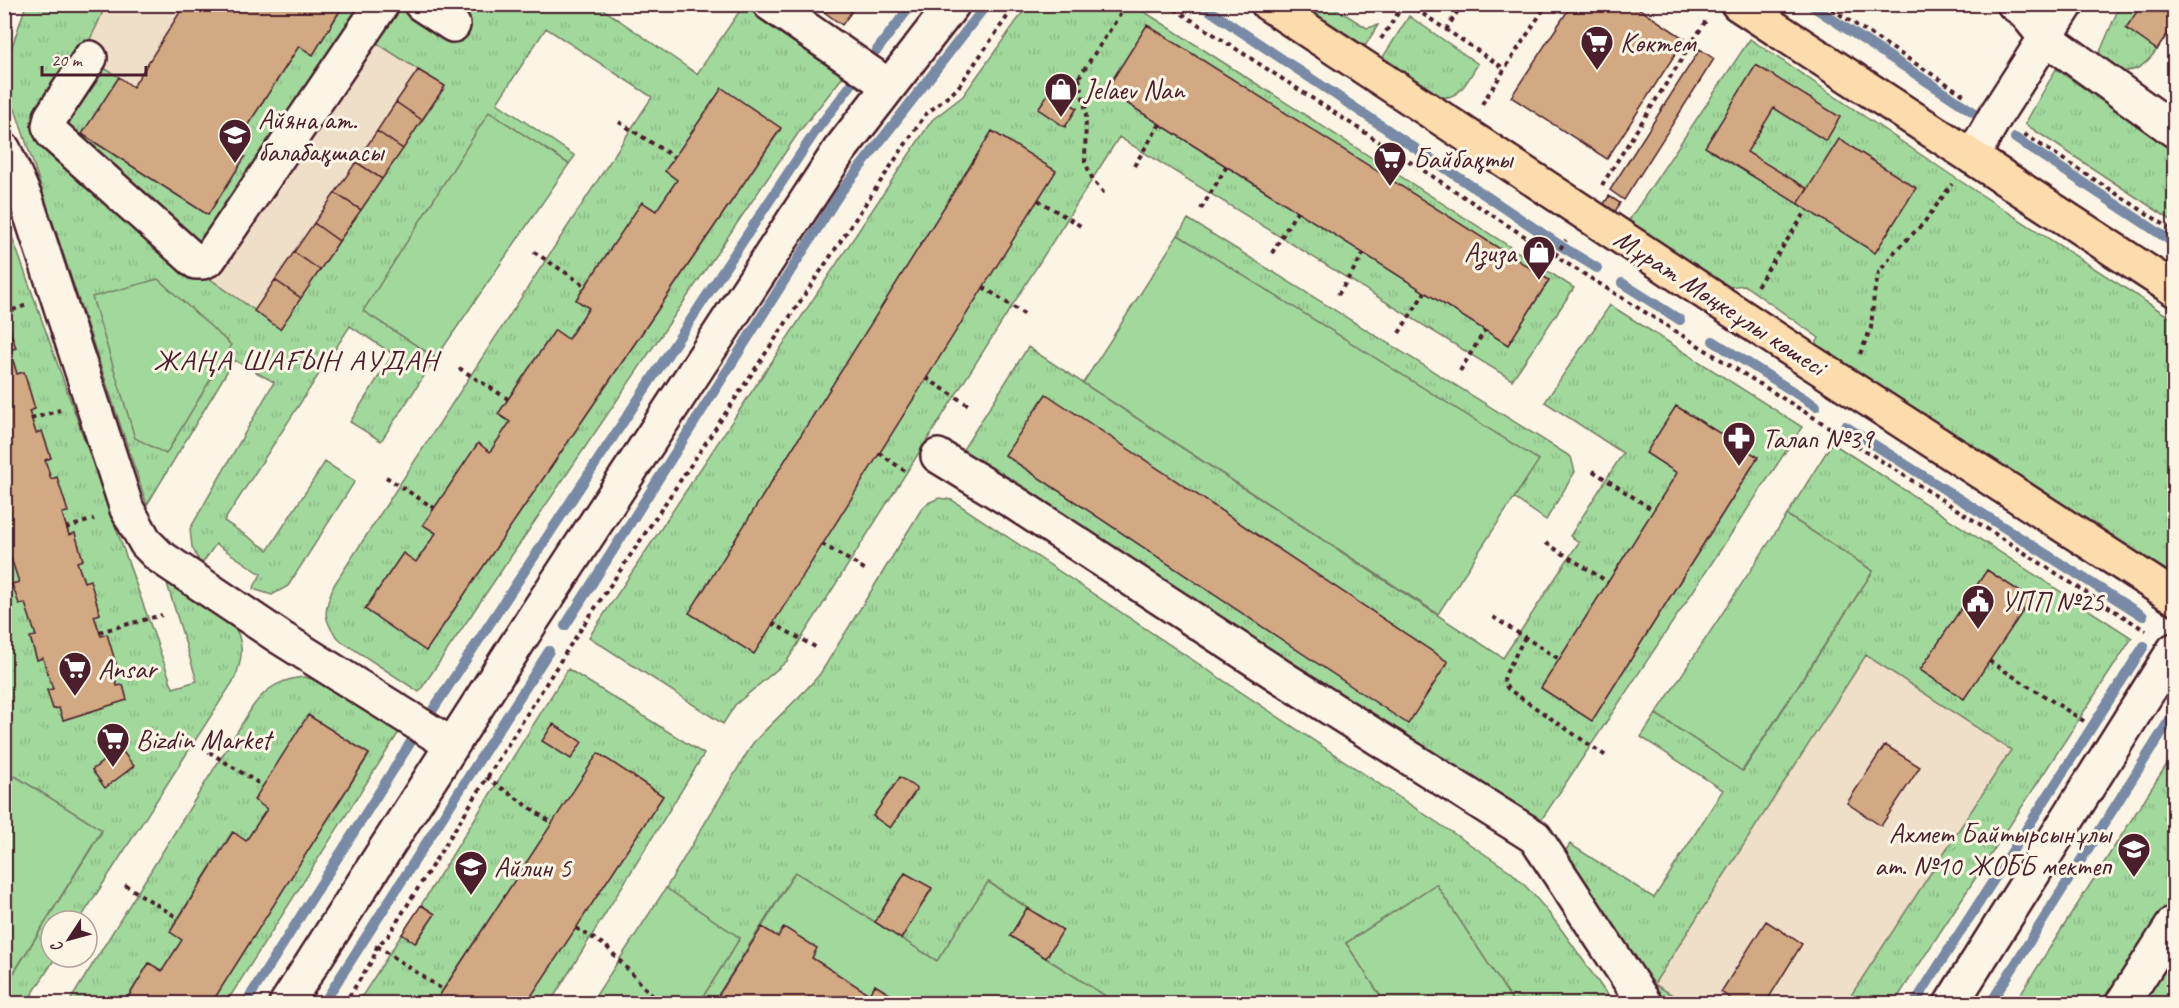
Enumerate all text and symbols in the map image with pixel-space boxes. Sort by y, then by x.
supermarket icon: Көктем [1579,24,1615,71]
place label: Көктем [1620,25,1697,60]
scale bar [42,39,146,77]
text: 20 m [51,49,84,71]
shop icon: Jelaev Nan [1043,71,1079,118]
place label: Jelaev Nan [1082,72,1186,107]
place label: Айяна ат. балабақшасы [258,102,386,169]
school or university icon: Айяна ат. балабақшасы [217,117,253,164]
supermarket icon: Байбақты [1372,140,1408,187]
place label: Байбақты [1413,141,1514,176]
street label: Мұрат Мөңкеұлы көшесі [1608,221,1835,385]
shop icon: Азиза [1521,234,1557,281]
place label: Азиза [1464,235,1518,271]
district label: ЖАҢА ШАҒЫН АУДАН [153,341,442,379]
pharmacy icon: Талап №39 [1721,420,1757,467]
place label: Талап №39 [1762,421,1876,456]
public building icon: УПП №25 [1960,583,1996,630]
place label: УПП №25 [2001,584,2105,619]
supermarket icon: Ansar [57,650,93,697]
place label: Ansar [98,651,158,686]
supermarket icon: Bizdin Market [95,721,131,768]
place label: Bizdin Market [136,722,275,757]
place label: Ахмет Байтырсынұлы ат. №10 ЖОББ мектеп [1874,816,2113,883]
school or university icon: Ахмет Байтырсынұлы ат. №10 ЖОББ мектеп [2116,831,2152,878]
school or university icon: Айлин 5 [453,849,489,896]
place label: Айлин 5 [494,850,573,885]
north arrow [39,909,99,969]
text: С [46,936,68,956]

